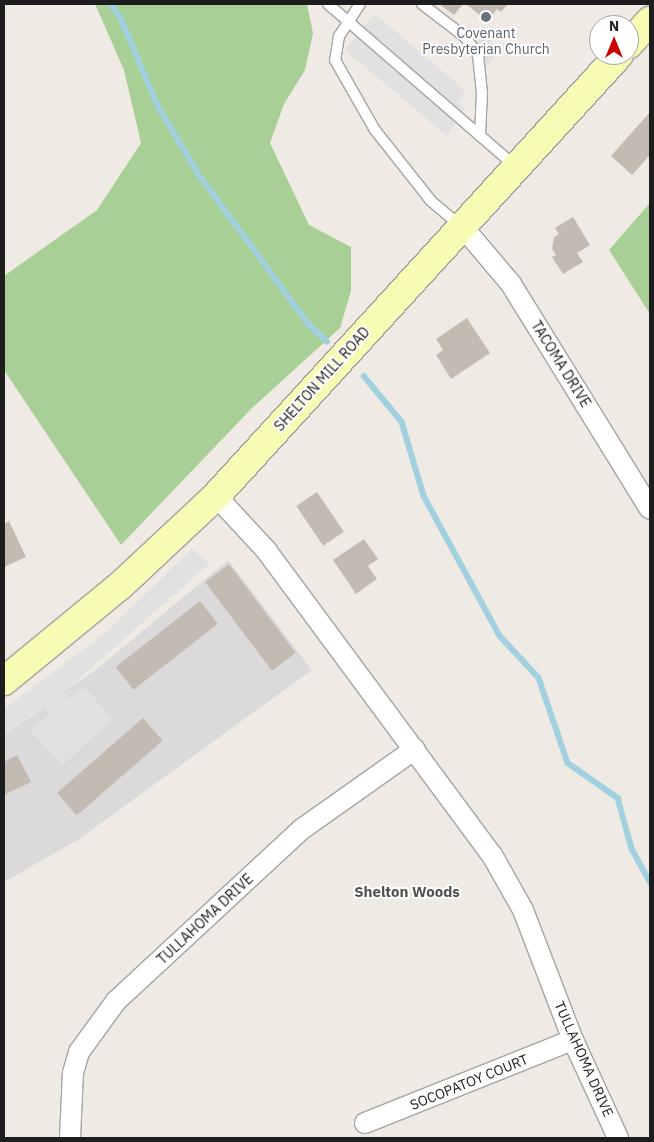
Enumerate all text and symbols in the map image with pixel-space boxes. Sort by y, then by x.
marker: Covenant Presbyterian Church [480,11,492,23]
north arrow [589,15,639,65]
text: N [609,17,619,35]
place label: Covenant Presbyterian Church [422,25,550,58]
street label: TACOMA DRIVE [528,318,594,410]
street label: SHELTON MILL ROAD [271,323,373,435]
street label: TULLAHOMA DRIVE [154,870,256,968]
district label: Shelton Woods [354,883,460,901]
street label: TULLAHOMA DRIVE [551,999,617,1119]
street label: SOCOPATOY COURT [408,1051,530,1113]

